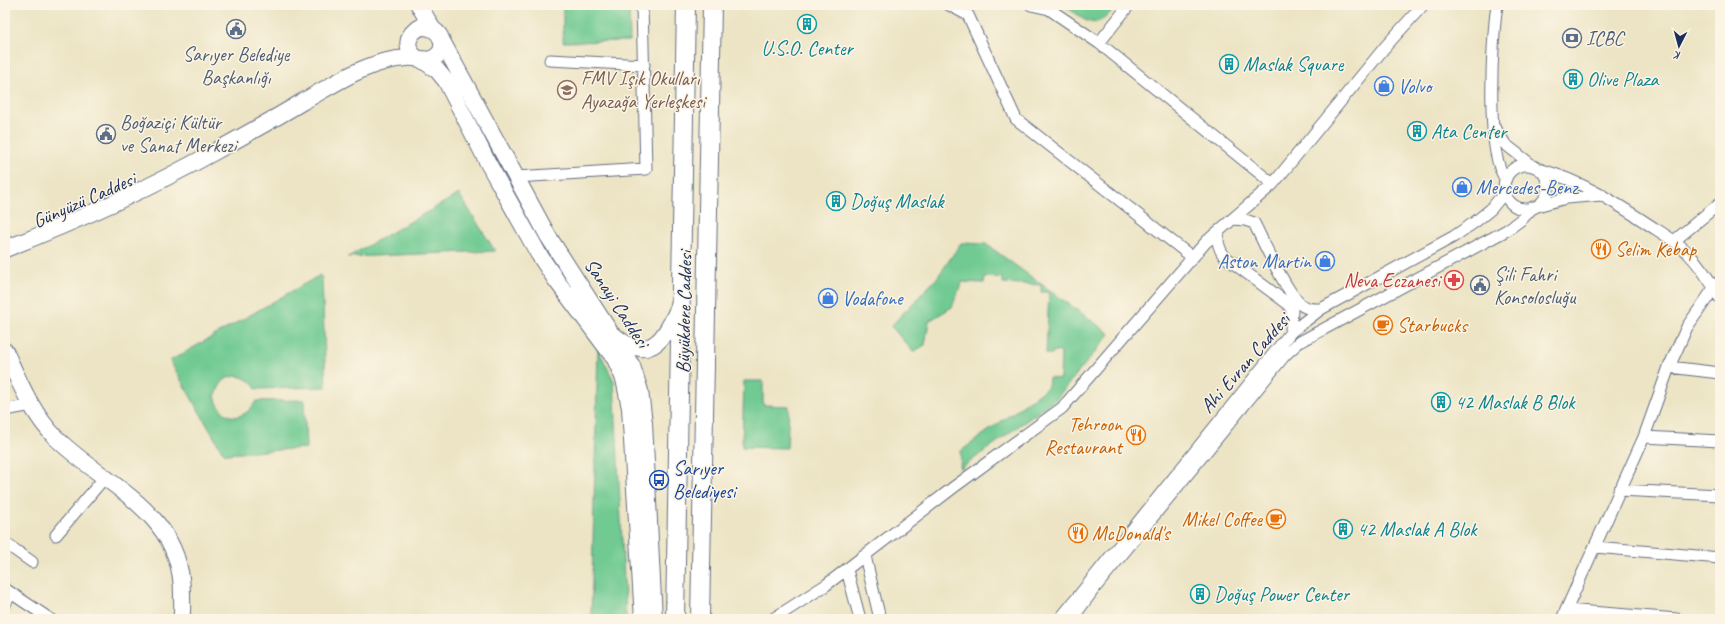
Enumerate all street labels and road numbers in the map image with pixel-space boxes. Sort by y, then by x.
street label: Günyüzü Caddesi [29,165,141,234]
street label: Büyükdere Caddesi [670,248,698,374]
street label: Sanayi Caddesi [579,254,656,354]
street label: Ahi Evran Caddesi [1195,306,1297,418]

